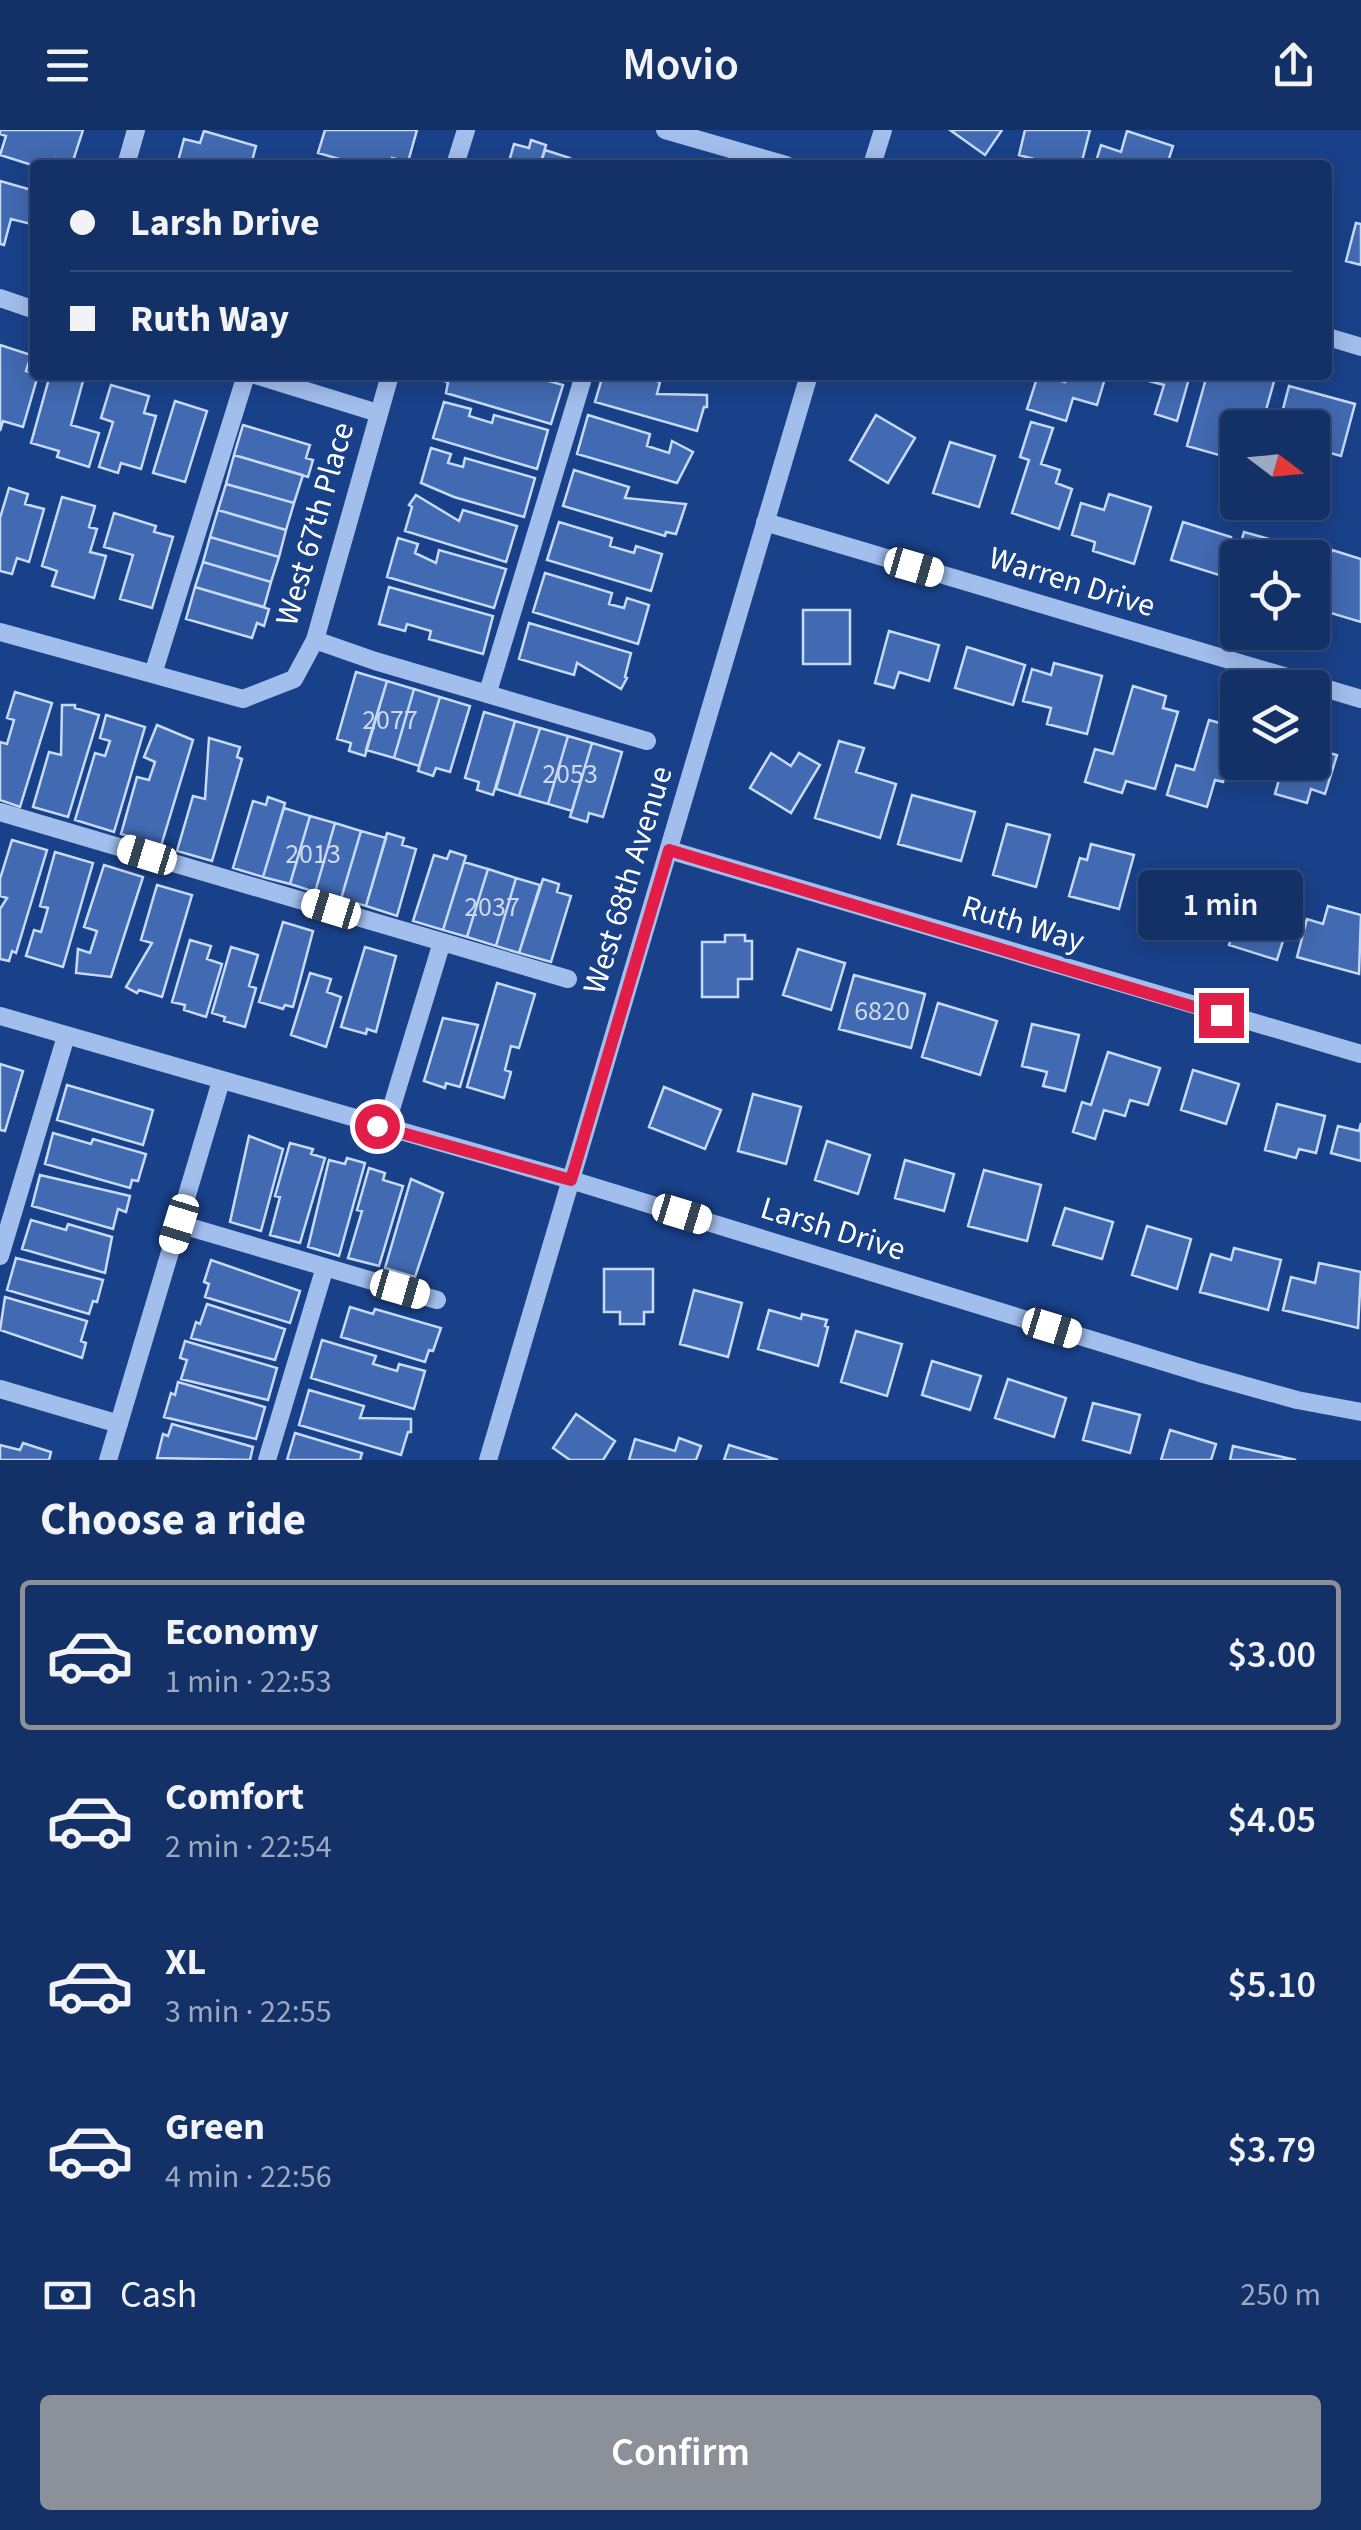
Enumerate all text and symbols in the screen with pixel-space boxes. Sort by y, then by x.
text: Movio [622,33,739,97]
icon: menu [40,38,95,93]
icon: share [1266,38,1321,93]
text: Larsh Drive [130,196,320,250]
text: Ruth Way [130,292,289,346]
north arrow [1220,410,1330,520]
map controls [1220,410,1330,780]
street label: West 67th Place [264,417,366,631]
street label: Warren Drive [983,535,1161,629]
button: locate [1220,540,1330,650]
car [881,544,947,590]
button: layers [1220,670,1330,780]
house number: 2077 [362,700,418,740]
house number: 2053 [542,754,598,794]
street label: West 68th Avenue [571,760,685,1000]
car [114,832,180,878]
house number: 2013 [285,834,341,874]
callout: 1 min [1138,870,1304,940]
text: 1 min [1182,882,1259,928]
street label: Ruth Way [956,884,1090,964]
car [298,886,364,932]
house number: 2037 [464,887,520,927]
house number: 6820 [854,991,910,1031]
route end [1199,993,1244,1038]
route start [355,1104,400,1149]
street label: Larsh Drive [755,1185,911,1273]
car [156,1191,202,1257]
car [649,1191,715,1237]
car [367,1266,433,1312]
car [1019,1305,1085,1351]
text: Choose a ride [40,1488,306,1552]
text: Economy [165,1605,318,1659]
icon: car [45,1610,135,1700]
text: $3.00 [1228,1628,1316,1682]
text: 1 min · 22:53 [165,1659,332,1705]
text: Comfort [165,1770,304,1824]
icon: car [45,1775,135,1865]
text: $4.05 [1228,1793,1316,1847]
text: 2 min · 22:54 [165,1824,332,1870]
text: XL [165,1935,206,1989]
icon: car [45,1940,135,2030]
text: $5.10 [1228,1958,1316,2012]
text: 3 min · 22:55 [165,1989,332,2035]
text: Green [165,2100,265,2154]
icon: car [45,2105,135,2195]
text: $3.79 [1228,2123,1316,2177]
text: 4 min · 22:56 [165,2154,332,2200]
icon: cash [40,2268,95,2323]
text: Cash [120,2268,197,2322]
text: 250 m [1240,2272,1321,2318]
button: Confirm [40,2395,1321,2510]

